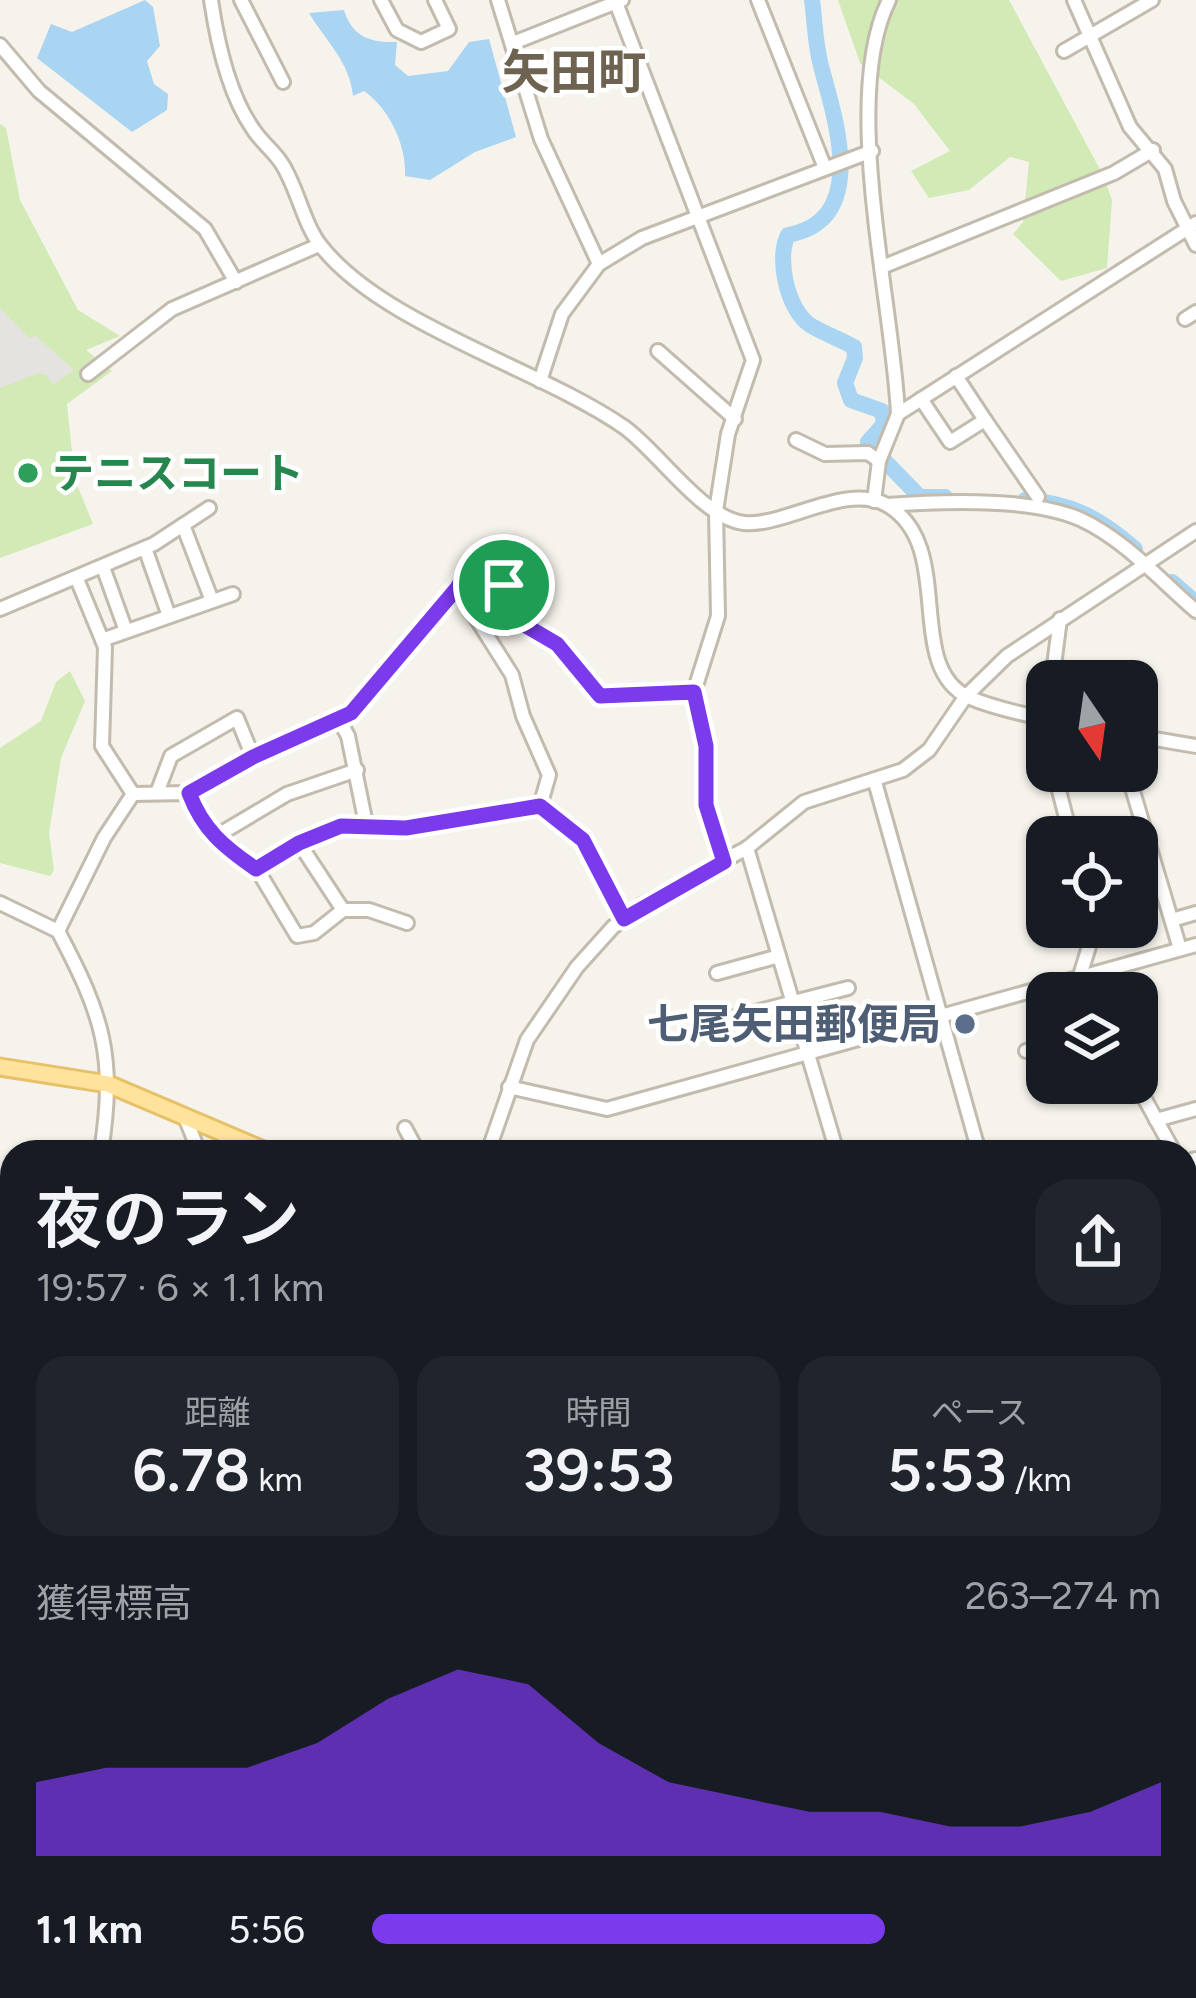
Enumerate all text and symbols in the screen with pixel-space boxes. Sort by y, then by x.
district label: 矢田町 [502,43,646,101]
place label: テニスコート [52,448,304,499]
marker: テニスコート [15,460,41,486]
pin [453,534,555,636]
icon: arrive [471,552,537,618]
north arrow [1026,660,1158,792]
map controls [1026,660,1158,1104]
button: locate [1026,816,1158,948]
button: layers [1026,972,1158,1104]
place label: 七尾矢田郵便局 [647,999,941,1050]
marker: 七尾矢田郵便局 [952,1011,978,1037]
text: 夜のラン [36,1179,300,1259]
button: share [1035,1179,1161,1305]
text: 19:57 · 6 × 1.1 km [36,1264,324,1311]
text: 距離 [185,1393,251,1432]
text: 時間 [566,1393,632,1432]
text: ペース [931,1393,1028,1432]
text: 6.78 [132,1434,250,1506]
text: 39:53 [522,1434,675,1506]
text: 5:53 [887,1434,1007,1506]
text: km [250,1460,303,1499]
text: /km [1007,1460,1072,1499]
text: 263–274 m [965,1572,1161,1619]
text: 獲得標高 [36,1580,192,1627]
text: 1.1 km [36,1906,143,1953]
text: 5:56 [228,1906,305,1953]

